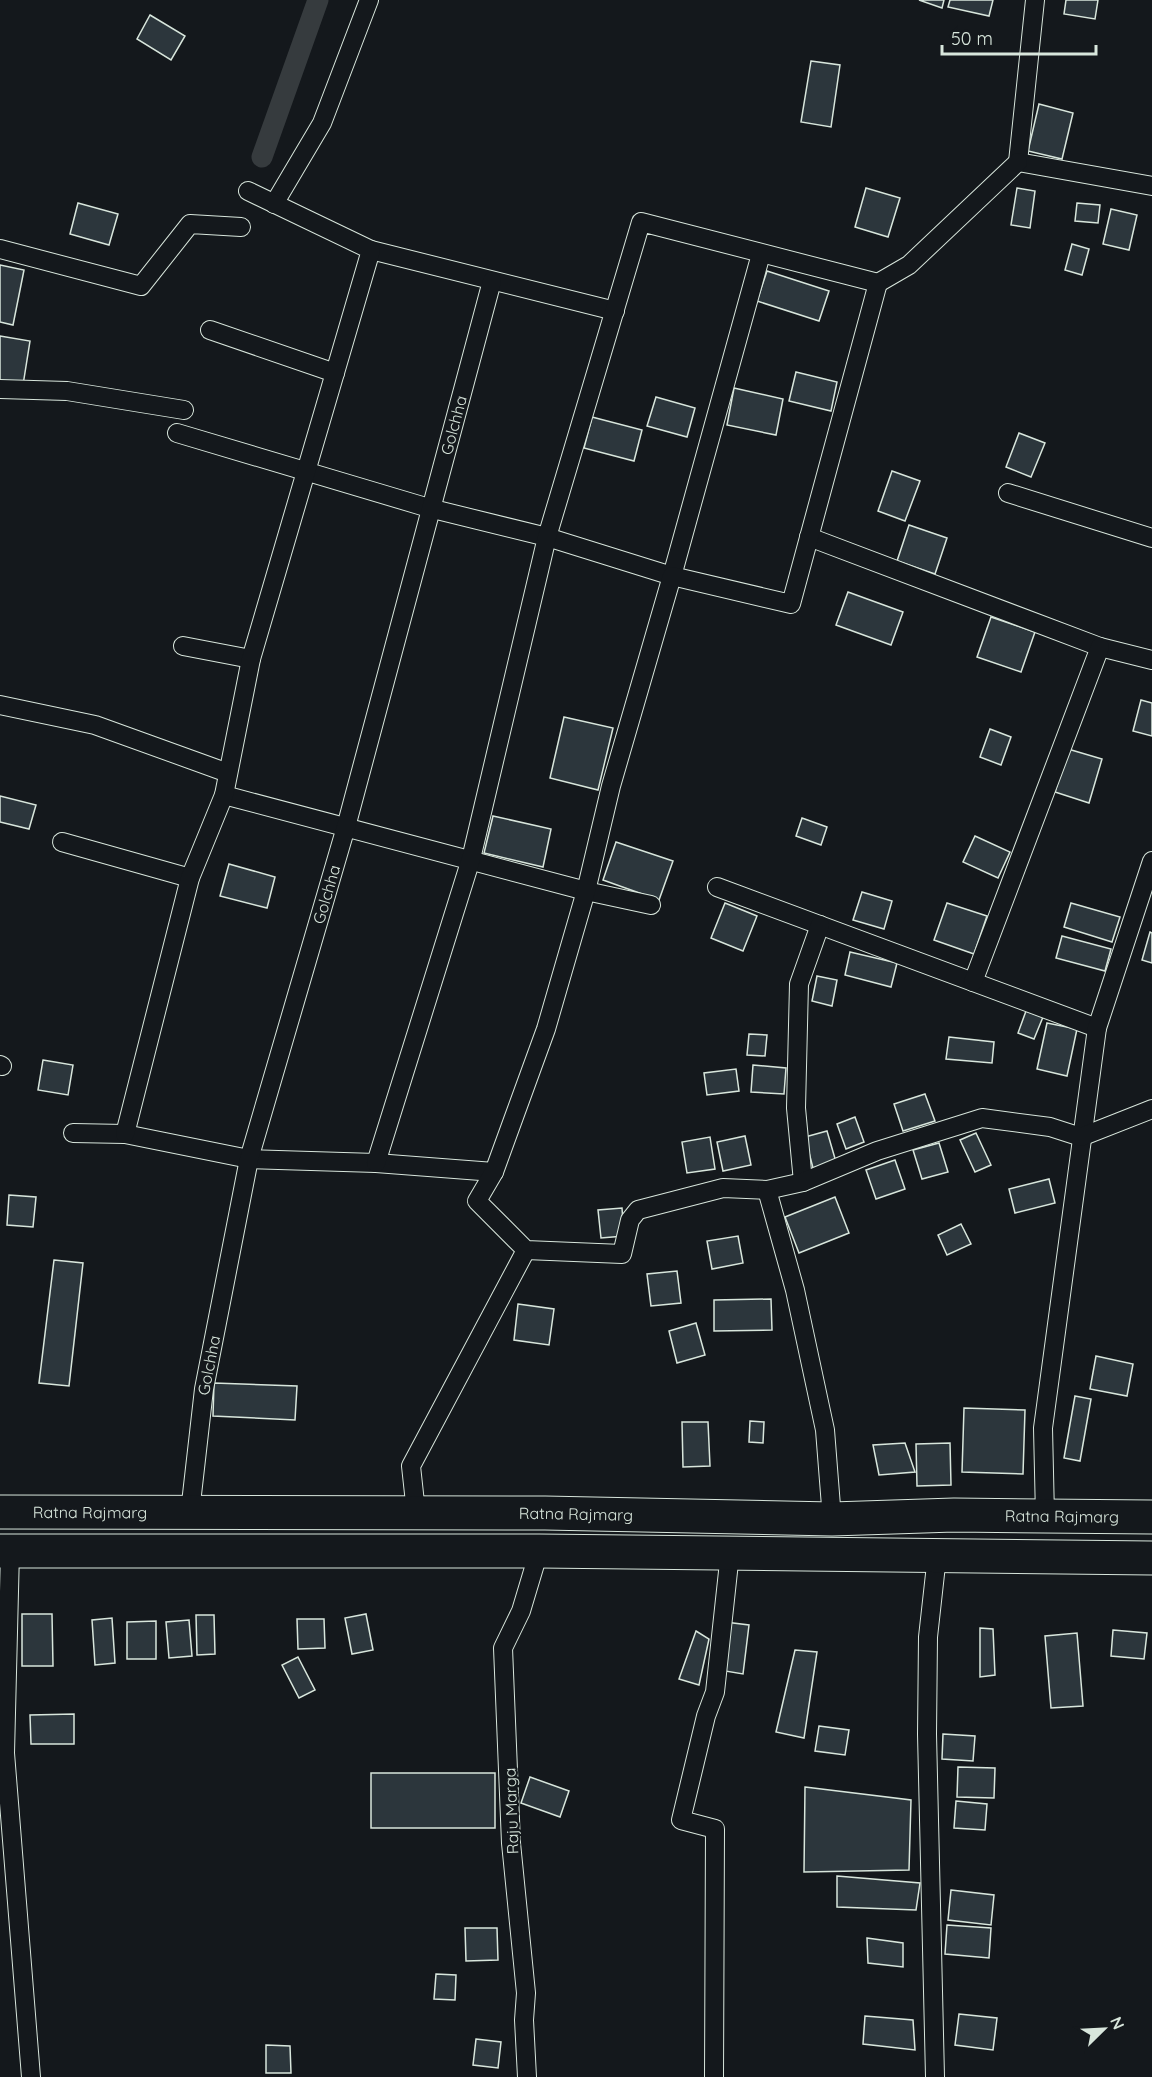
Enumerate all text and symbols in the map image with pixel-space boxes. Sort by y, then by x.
scale bar [942,18,1096,56]
text: 50 m [951,27,993,50]
street label: Golchha [436,393,471,457]
street label: Golchha [308,862,344,926]
street label: Golchha [193,1334,224,1396]
street label: Ratna Rajmarg [33,1502,147,1522]
street label: Ratna Rajmarg [519,1503,633,1525]
street label: Ratna Rajmarg [1005,1506,1119,1527]
street label: Raju Marga [499,1767,523,1855]
north arrow [1074,1999,1134,2059]
text: N [1106,2013,1129,2032]

